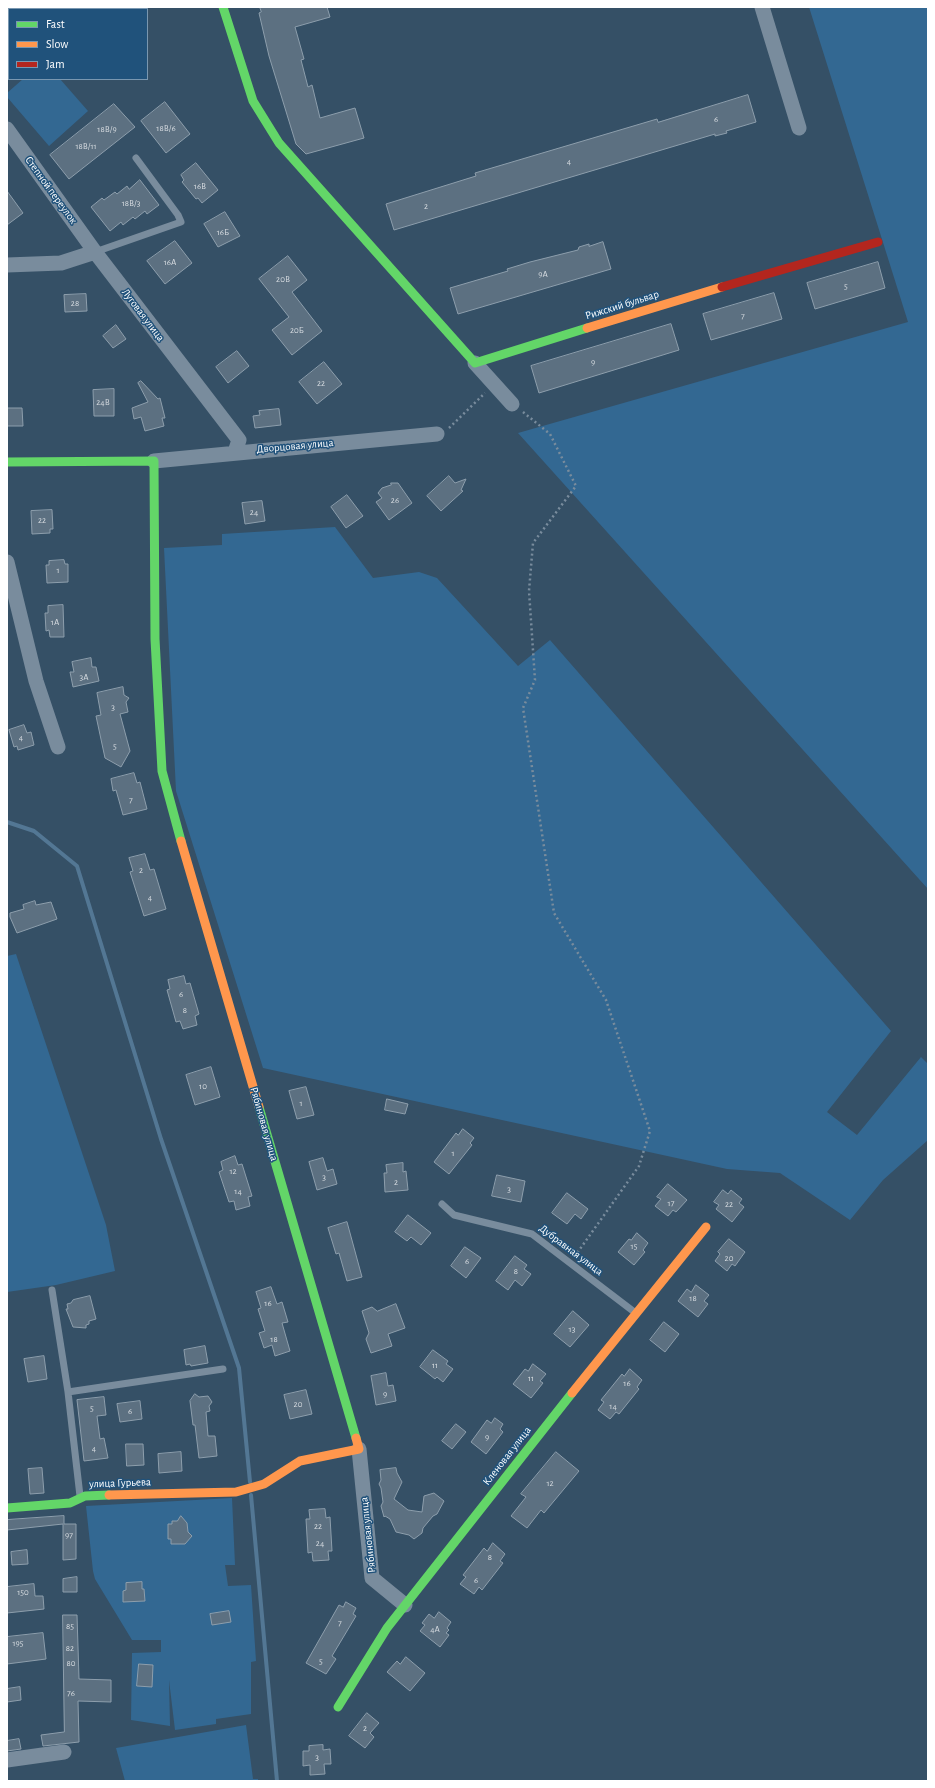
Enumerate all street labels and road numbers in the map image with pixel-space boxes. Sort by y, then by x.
street label: Степной переулок [22,154,80,226]
street label: Луговая улица [119,286,167,344]
street label: Рижский бульвар [584,288,660,322]
street label: Дворцовая улица [256,436,334,456]
street label: Рябиновая улица [247,1086,281,1162]
street label: Дубравная улица [536,1222,606,1278]
street label: Кленовая улица [480,1424,534,1488]
street label: улица Гурьева [89,1475,151,1491]
street label: Рябиновая улица [357,1496,379,1574]

